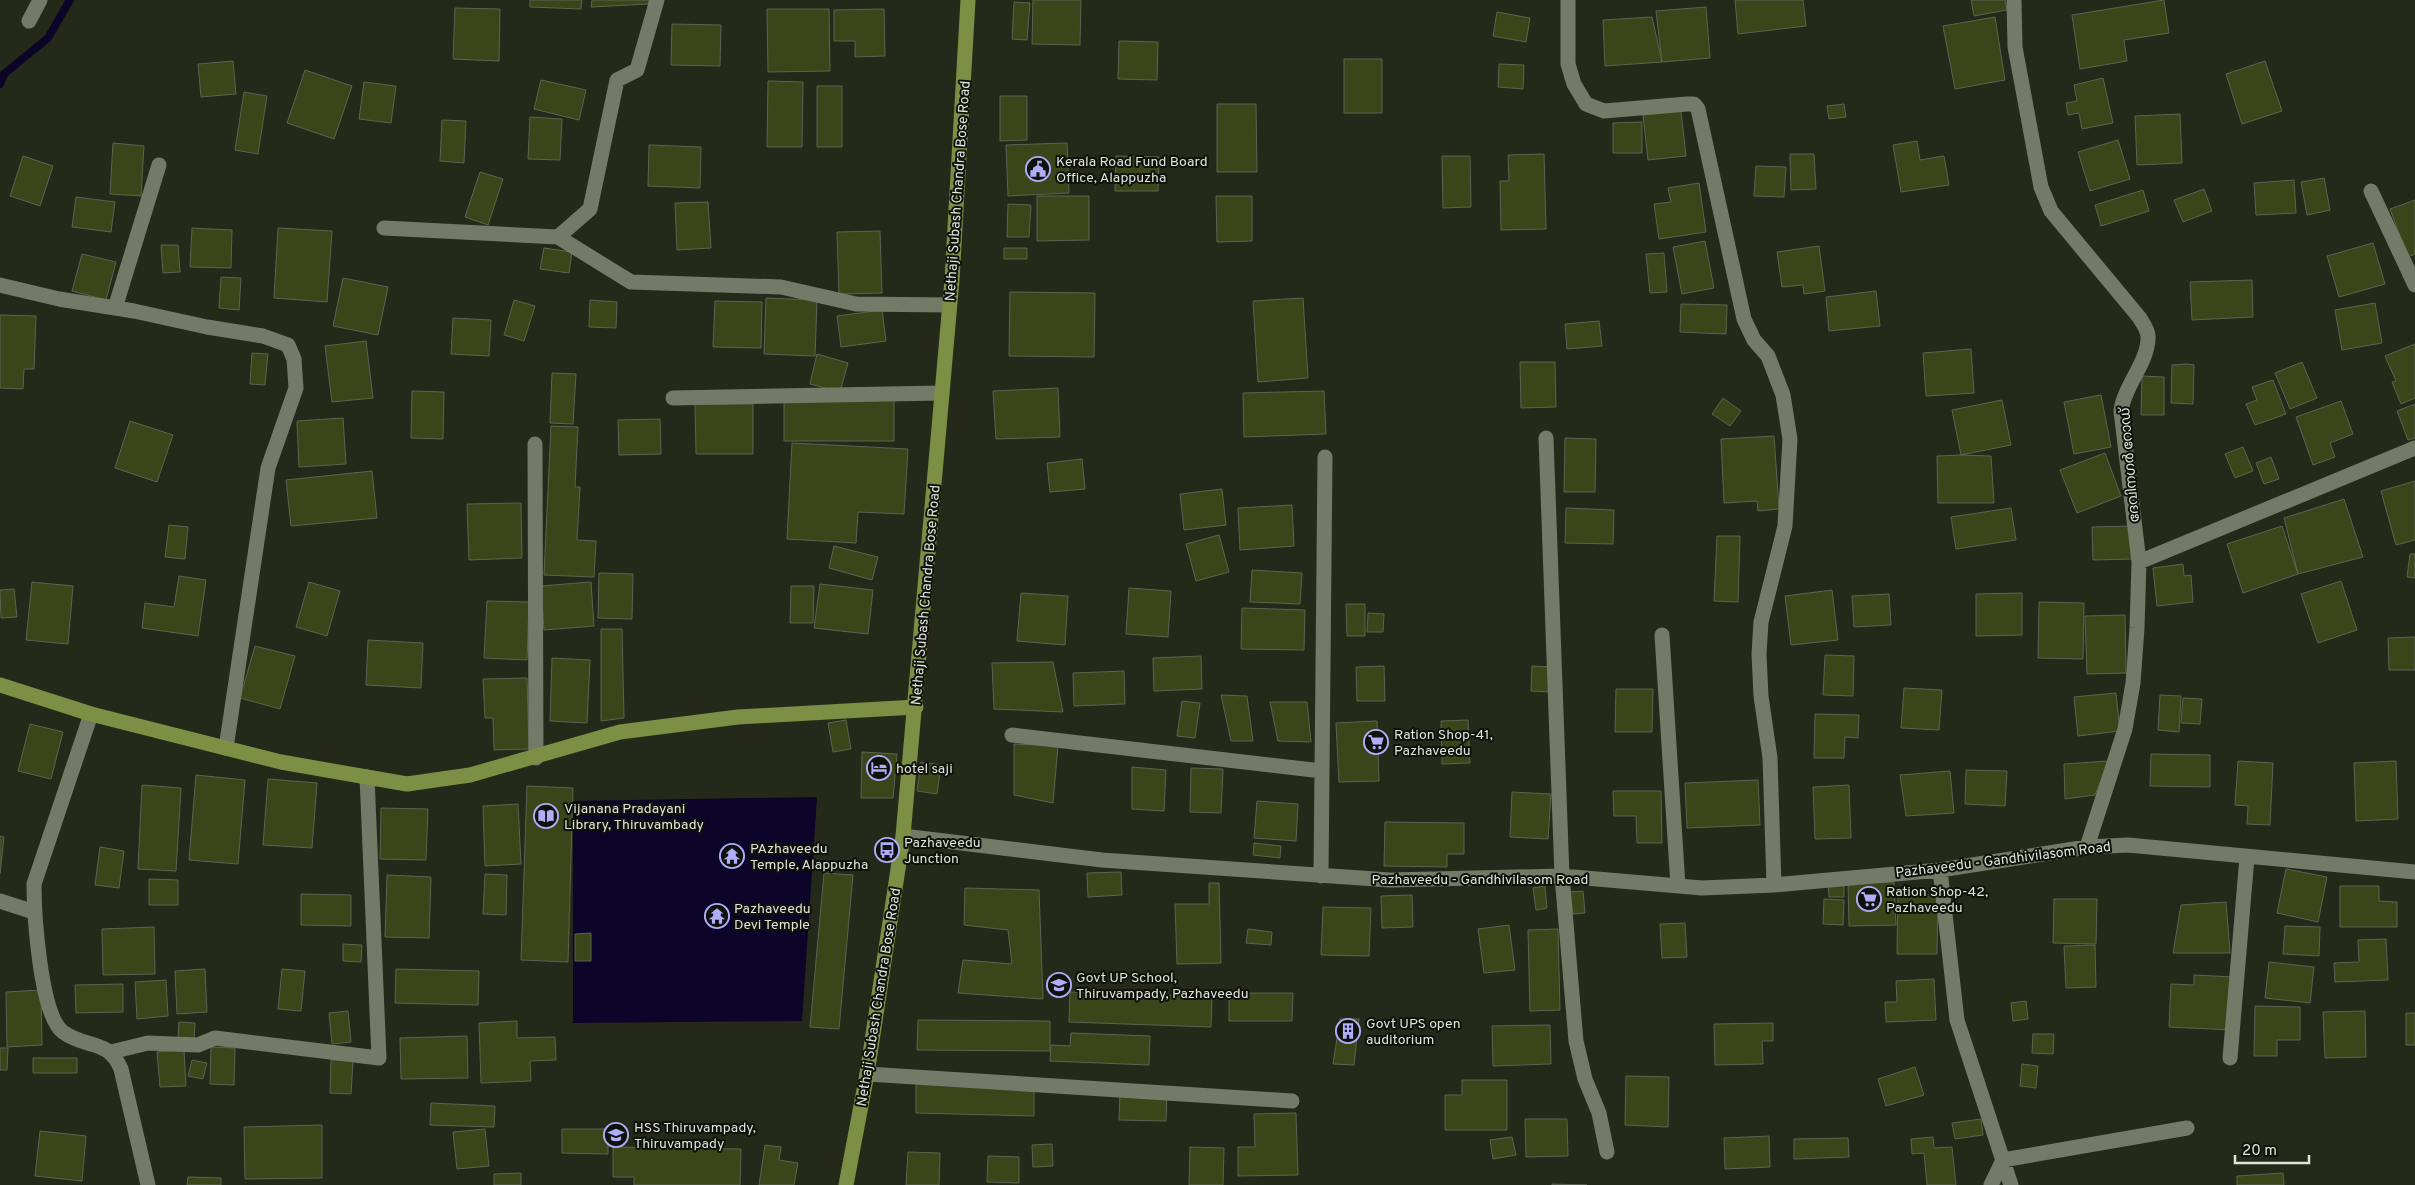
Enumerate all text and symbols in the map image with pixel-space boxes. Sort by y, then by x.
street label: Nethaji Subash Chandra Bose Road [942,80,975,302]
place label: Kerala Road Fund Board Office, Alappuzha [1056,154,1208,187]
public building icon: Kerala Road Fund Board Office, Alappuzha [1025,156,1051,182]
street label: ദേവിനഗർ റോഡ് [2117,406,2144,523]
street label: Nethaji Subash Chandra Bose Road [908,484,945,706]
place label: Ration Shop-41, Pazhaveedu [1394,727,1493,760]
supermarket icon: Ration Shop-41, Pazhaveedu [1363,729,1389,755]
hotel icon: hotel saji [866,755,892,781]
place label: hotel saji [896,761,953,778]
place label: Vijanana Pradayani Library, Thiruvambady [564,801,704,834]
library icon: Vijanana Pradayani Library, Thiruvambady [533,803,559,829]
place label: Pazhaveedu Junction [904,835,981,868]
bus stop icon: Pazhaveedu Junction [874,837,900,863]
street label: Pazhaveedu - Gandhivilasom Road [1895,839,2112,882]
place label: PAzhaveedu Temple, Alappuzha [750,841,868,874]
temple icon: PAzhaveedu Temple, Alappuzha [719,843,745,869]
street label: Pazhaveedu - Gandhivilasom Road [1372,872,1588,889]
place label: Ration Shop-42, Pazhaveedu [1886,884,1988,917]
supermarket icon: Ration Shop-42, Pazhaveedu [1856,886,1882,912]
street label: Nethaji Subash Chandra Bose Road [854,887,905,1108]
place label: Pazhaveedu Devi Temple [734,901,811,934]
temple icon: Pazhaveedu Devi Temple [704,903,730,929]
place label: Govt UP School, Thiruvampady, Pazhaveedu [1076,970,1249,1003]
school or university icon: Govt UP School, Thiruvampady, Pazhaveedu [1046,972,1072,998]
place label: Govt UPS open auditorium [1366,1016,1461,1049]
building icon: Govt UPS open auditorium [1335,1018,1361,1044]
place label: HSS Thiruvampady, Thiruvampady [634,1120,756,1153]
school or university icon: HSS Thiruvampady, Thiruvampady [603,1122,629,1148]
scale bar [2235,1132,2309,1164]
text: 20 m [2242,1142,2277,1161]

